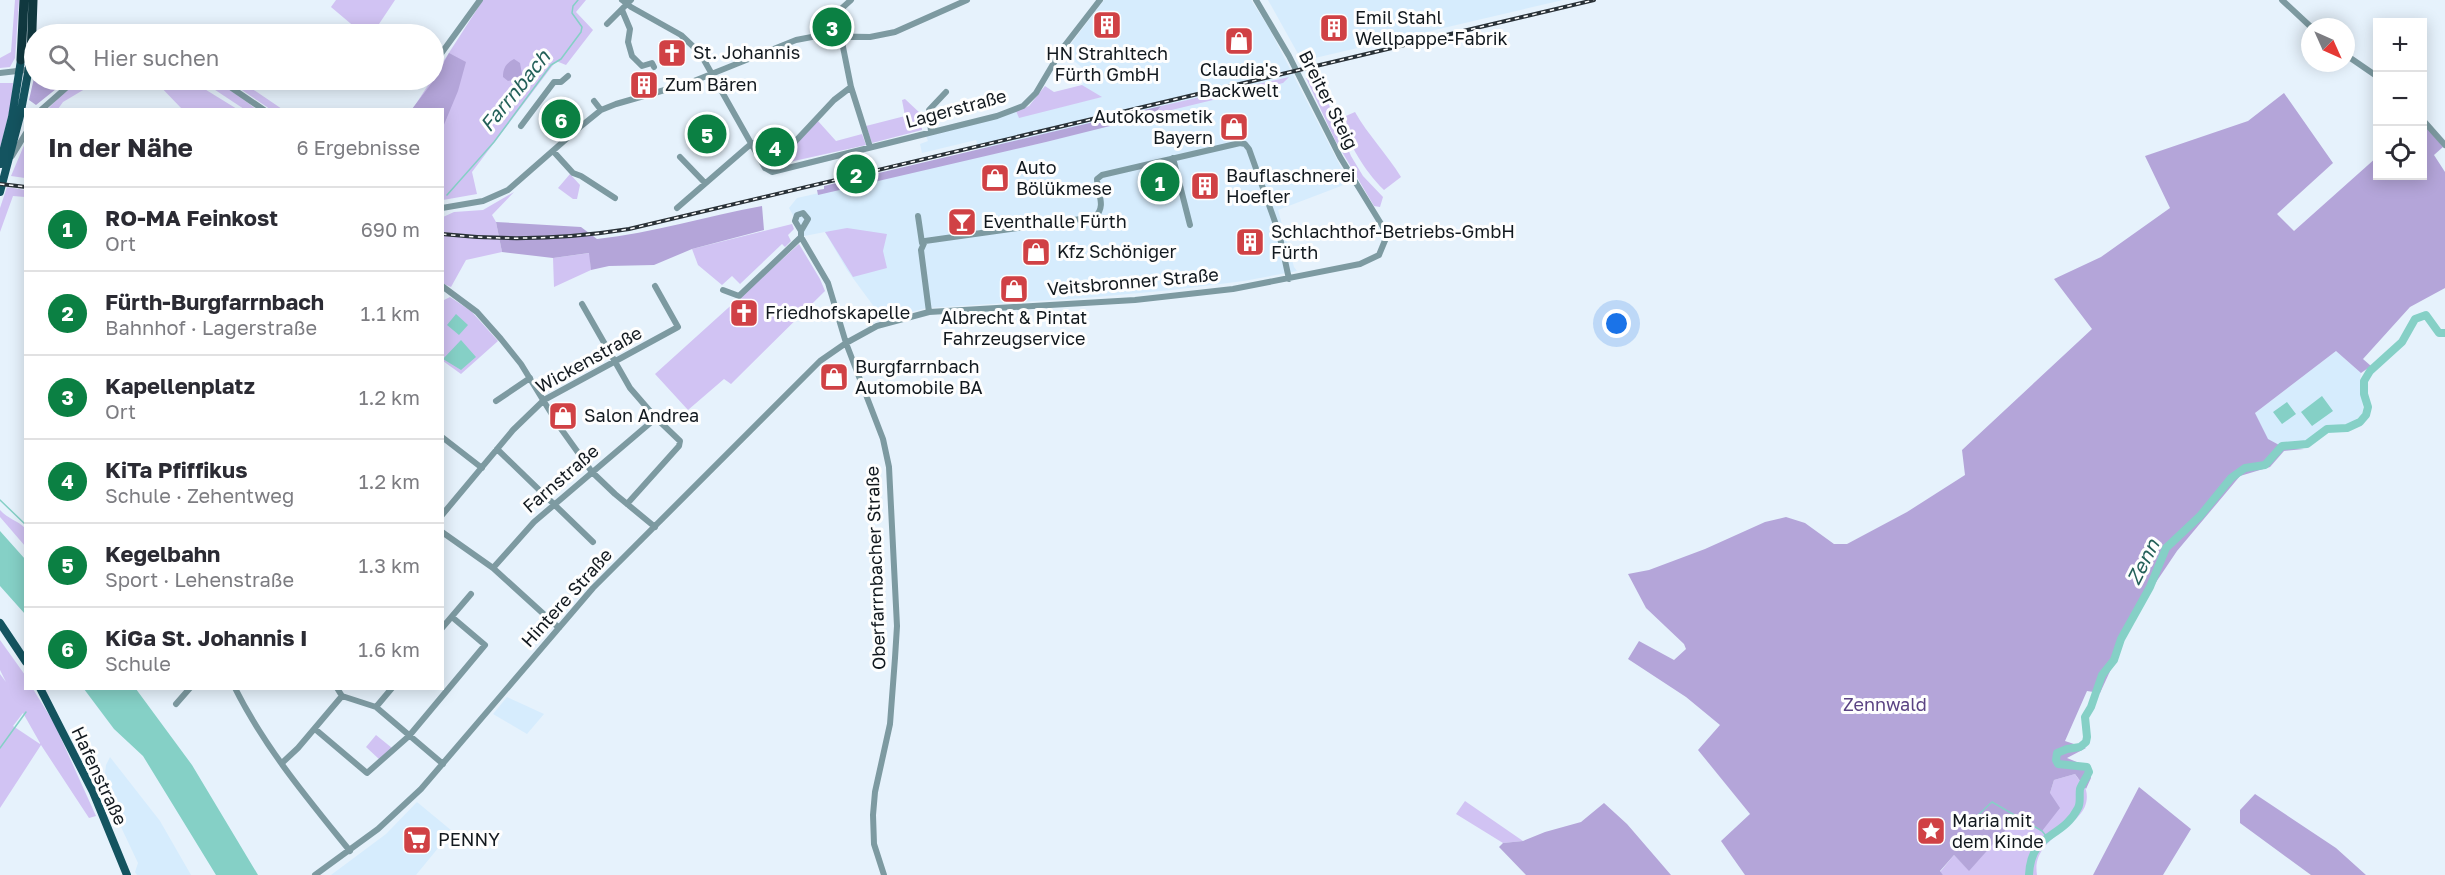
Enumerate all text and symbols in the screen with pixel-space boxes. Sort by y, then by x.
pin: 3 [812,4,852,50]
place label: Emil Stahl Wellpappe-Fabrik [1355,6,1508,49]
building icon: HN Strahltech Fürth GmbH [1091,9,1123,41]
building icon: Emil Stahl Wellpappe-Fabrik [1318,12,1350,44]
north arrow [2301,18,2355,72]
map controls [2373,18,2427,180]
button: + [2373,18,2427,72]
search box [24,24,444,90]
shop icon: Claudia's Backwelt [1223,25,1255,57]
church icon: St. Johannis [656,37,688,69]
icon: search [45,41,78,74]
place label: St. Johannis [693,41,800,63]
place label: HN Strahltech Fürth GmbH [1046,42,1168,85]
text: Hier suchen [93,44,219,71]
water label: Farrnbach [474,44,555,136]
street label: Breiter Steig [1295,46,1363,153]
place label: Claudia's Backwelt [1199,58,1279,101]
building icon: Zum Bären [628,69,660,101]
button: − [2373,72,2427,126]
place label: Zum Bären [665,73,757,95]
street label: Lagerstraße [903,84,1009,132]
pin: 6 [542,96,580,142]
place label: Autokosmetik Bayern [1094,105,1213,148]
shop icon: Autokosmetik Bayern [1218,111,1250,143]
pin: 5 [688,112,726,156]
pin: 4 [756,124,794,170]
button: locate [2373,126,2427,180]
text: In der Nähe [48,132,193,163]
text: 6 Ergebnisse [296,135,420,159]
pin: 2 [836,152,876,196]
place label: Auto Bölükmese [1016,156,1112,199]
pin: 1 [1140,160,1180,204]
shop icon: Auto Bölükmese [979,162,1011,194]
place label: Bauflaschnerei Hoefler [1226,164,1356,207]
building icon: Bauflaschnerei Hoefler [1189,170,1221,202]
text: RO-MA Feinkost [105,204,278,231]
bar icon: Eventhalle Fürth [946,206,978,238]
place label: Eventhalle Fürth [983,210,1127,232]
text: 1 [62,217,73,241]
text: 690 m [361,217,420,241]
place label: Schlachthof-Betriebs-GmbH Fürth [1271,220,1515,263]
building icon: Schlachthof-Betriebs-GmbH Fürth [1234,226,1266,258]
text: Ort [105,231,136,255]
shop icon: Kfz Schöniger [1020,236,1052,268]
place label: Kfz Schöniger [1057,240,1177,262]
street label: Veitsbronner Straße [1046,263,1220,299]
shop icon: Albrecht & Pintat Fahrzeugservice [998,273,1030,305]
text: Fürth-Burgfarrnbach [105,288,324,315]
church icon: Friedhofskapelle [728,297,760,329]
text: 2 [61,301,74,325]
text: 1.1 km [361,301,420,325]
place label: Friedhofskapelle [765,301,910,323]
place label: Albrecht & Pintat Fahrzeugservice [941,306,1087,349]
your location [1602,309,1631,338]
text: Bahnhof · Lagerstraße [105,315,317,339]
street label: Wickenstraße [532,321,645,397]
place label: Burgfarrnbach Automobile BA [855,355,983,398]
shop icon: Burgfarrnbach Automobile BA [818,361,850,393]
text: Kapellenplatz [105,372,255,399]
text: 3 [61,385,74,409]
text: 1.2 km [359,385,420,409]
text: Ort [105,399,136,423]
shop icon: Salon Andrea [547,400,579,432]
place label: Salon Andrea [584,404,699,426]
street label: Farnstraße [518,439,603,517]
text: KiTa Pfiffikus [105,456,248,483]
street label: Oberfarrnbacher Straße [860,466,890,670]
text: 4 [61,469,74,493]
text: 1.2 km [359,469,420,493]
text: Schule · Zehentweg [105,483,294,507]
water label: Zenn [2121,534,2164,588]
text: Kegelbahn [105,540,220,567]
street label: Hintere Straße [516,543,616,651]
text: 5 [61,553,74,577]
text: 1.3 km [359,553,420,577]
text: Sport · Lehenstraße [105,567,294,591]
text: KiGa St. Johannis I [105,624,308,651]
text: 6 [61,637,74,661]
text: 1.6 km [358,637,420,661]
text: Schule [105,651,171,675]
park label: Zennwald [1843,693,1927,715]
street label: Hafenstraße [67,723,132,828]
place label: Maria mit dem Kinde [1952,809,2044,852]
place icon: Maria mit dem Kinde [1915,815,1947,847]
supermarket icon: PENNY [401,824,433,856]
place label: PENNY [438,828,500,850]

